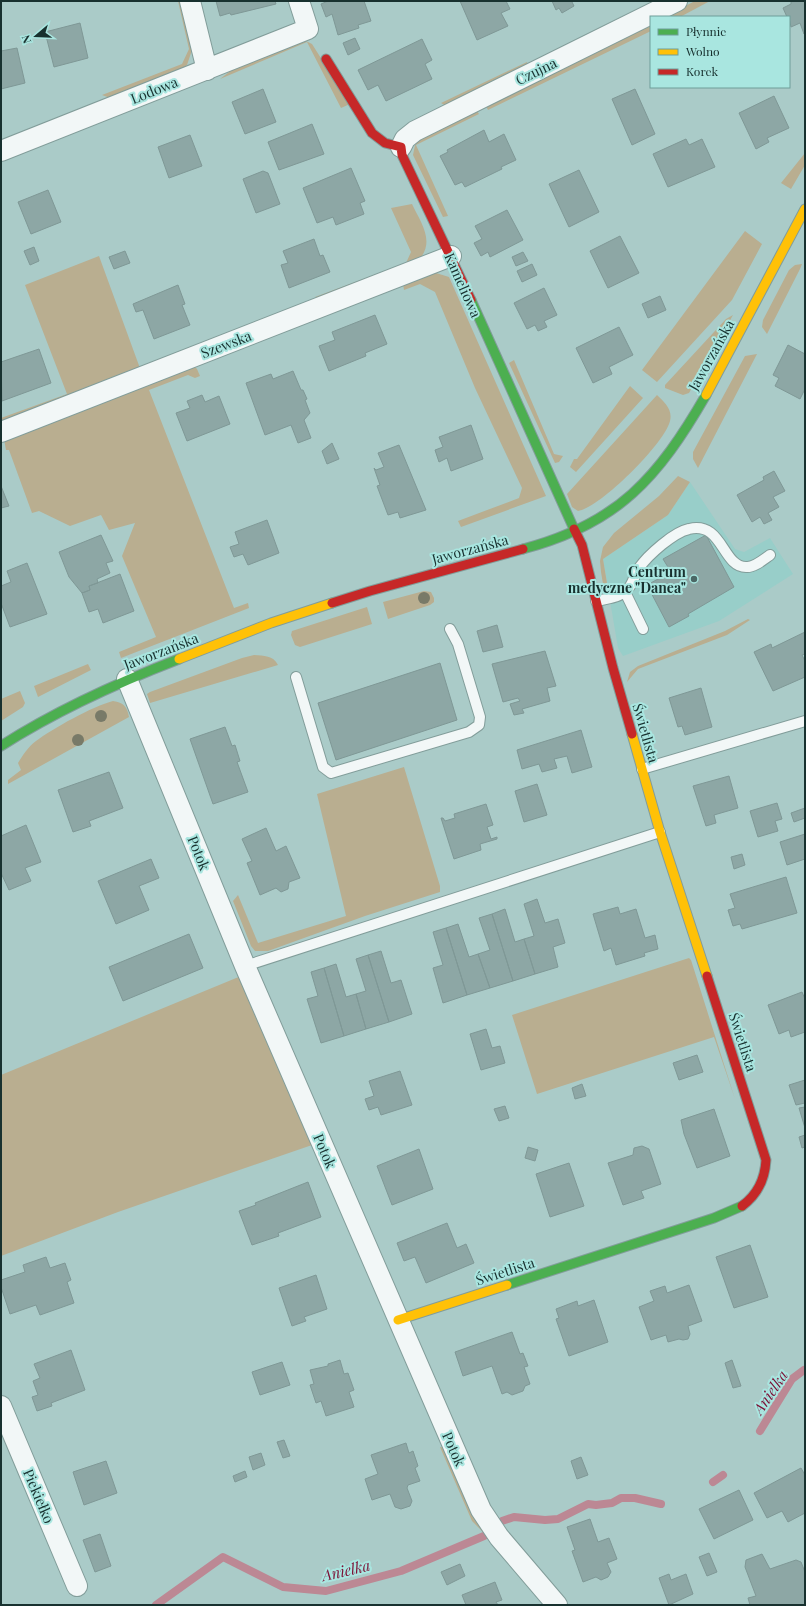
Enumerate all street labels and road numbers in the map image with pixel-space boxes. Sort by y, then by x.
street label: Czujna [512,53,560,89]
street label: Lodowa [128,72,180,108]
street label: Kameliowa [440,250,486,320]
street label: Jaworzańska [683,316,738,395]
street label: Szewska [198,326,254,362]
street label: Jaworzańska [429,530,510,569]
street label: Jaworzańska [120,628,201,674]
street label: Świetlista [628,701,664,765]
street label: Potok [183,833,215,873]
street label: Świetlista [725,1010,761,1074]
street label: Potok [309,1131,341,1172]
street label: Świetlista [473,1253,537,1289]
street label: Potok [438,1429,470,1470]
street label: Piekiełko [19,1466,59,1526]

